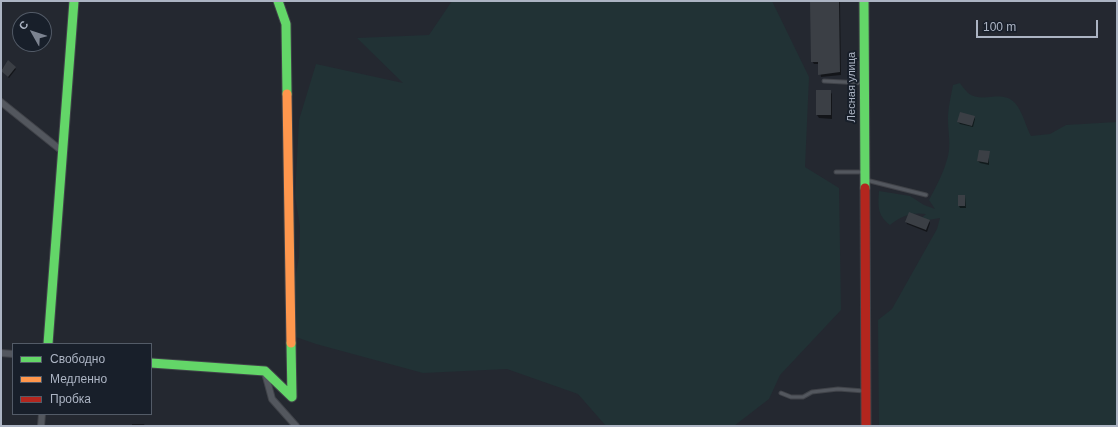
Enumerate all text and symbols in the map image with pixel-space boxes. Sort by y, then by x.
north arrow [12,12,52,52]
scale bar [978,12,1100,38]
text: С [16,18,31,32]
text: 100 m [983,20,1016,34]
street label: Лесная улица [845,52,859,122]
legend [12,343,152,415]
text: Свободно [50,352,105,366]
text: Медленно [50,372,107,386]
text: Пробка [50,392,91,406]

